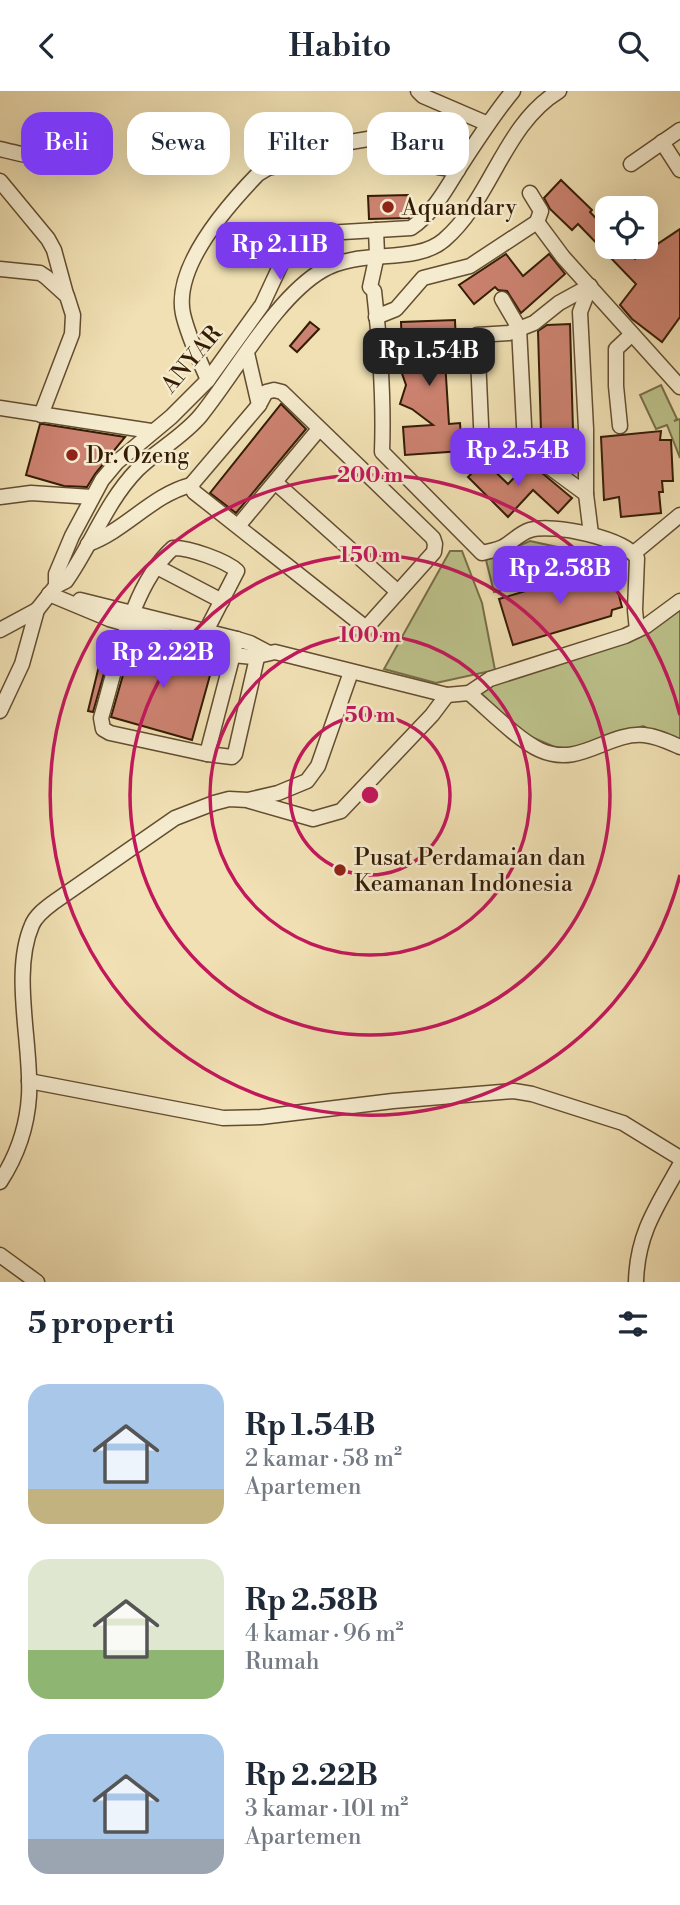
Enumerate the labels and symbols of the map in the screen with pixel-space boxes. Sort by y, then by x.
place label: Aquandary [401,194,518,222]
marker: Aquandary [380,199,396,215]
pin: Rp 2.11B [208,223,352,282]
street label: ANYAR [155,319,229,400]
pin: Rp 1.54B [357,329,501,388]
pin: Rp 2.54B [446,429,590,488]
place label: Dr. Ozeng [86,442,189,470]
marker: Dr. Ozeng [64,447,80,463]
text: 200 m [337,463,403,489]
text: 150 m [340,543,400,569]
pin: Rp 2.58B [488,547,632,606]
text: 100 m [339,623,401,649]
pin: Rp 2.22B [91,631,235,690]
text: 50 m [345,703,395,729]
centre of rings [358,783,382,807]
place label: Pusat Perdamaian dan Keamanan Indonesia [354,844,586,898]
marker: Pusat Perdamaian dan Keamanan Indonesia [332,862,348,878]

